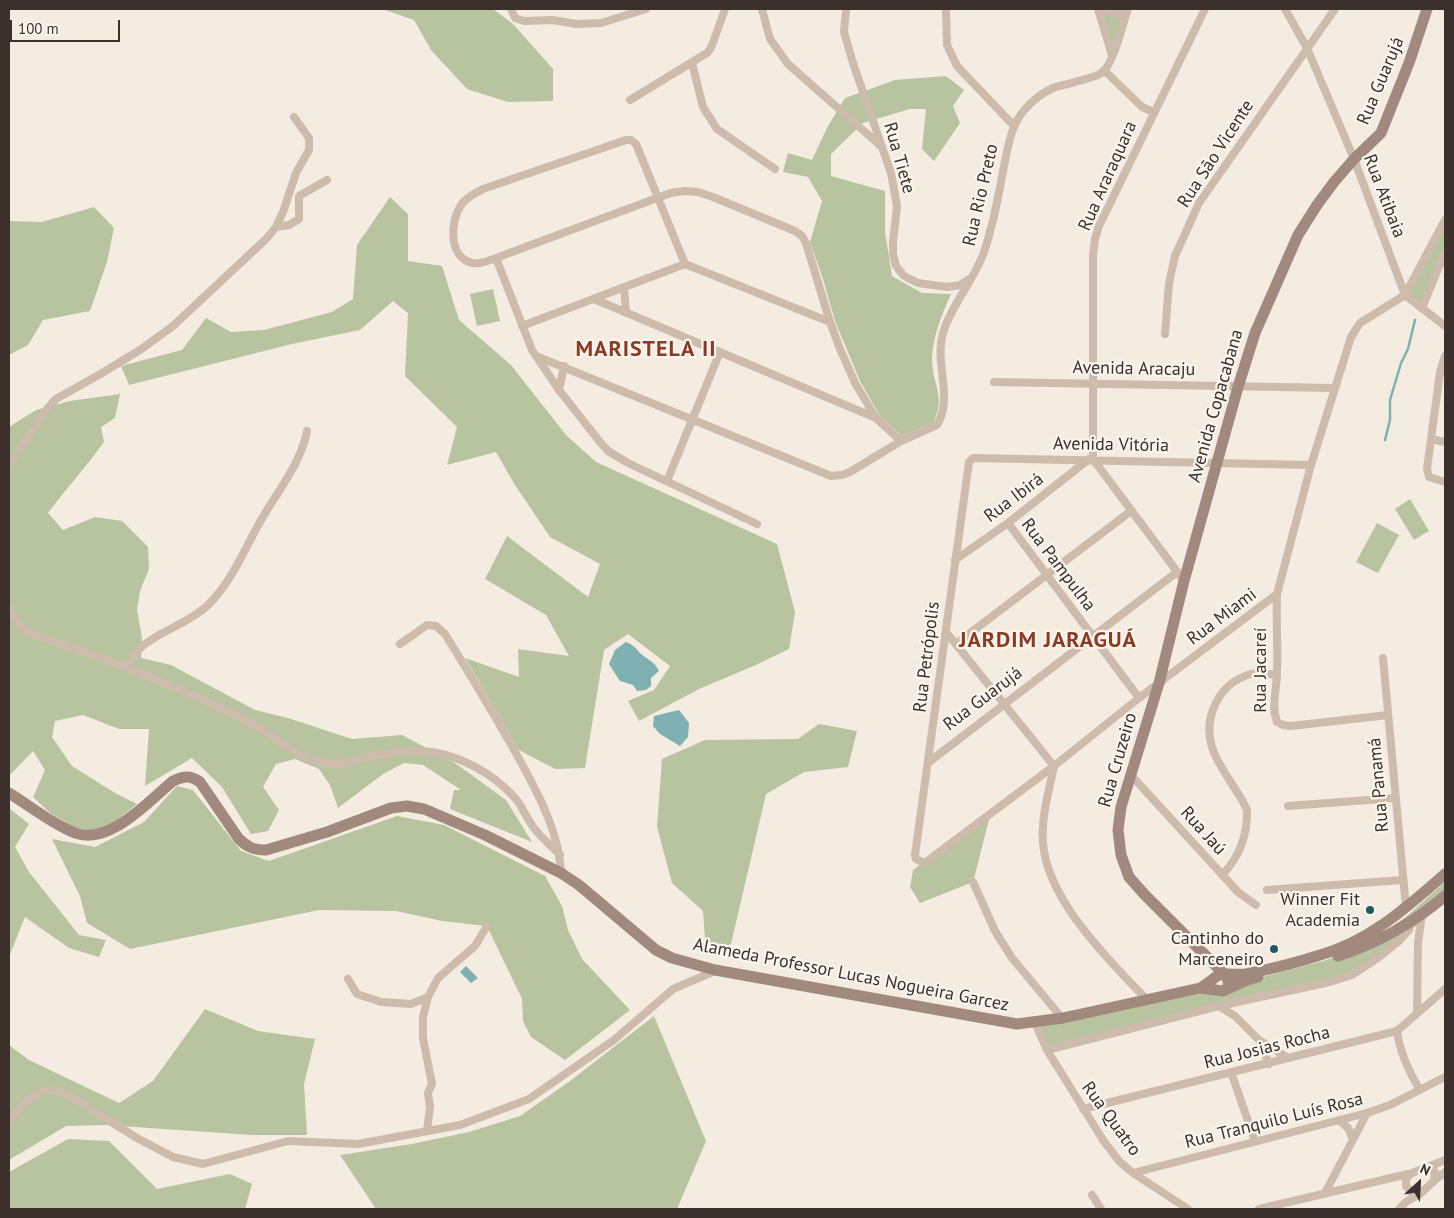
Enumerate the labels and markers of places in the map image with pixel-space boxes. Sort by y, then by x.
place label: Winner Fit Academia [1280,889,1360,932]
marker: Winner Fit Academia [1364,904,1376,916]
place label: Cantinho do Marceneiro [1171,928,1264,971]
marker: Cantinho do Marceneiro [1268,943,1280,955]

